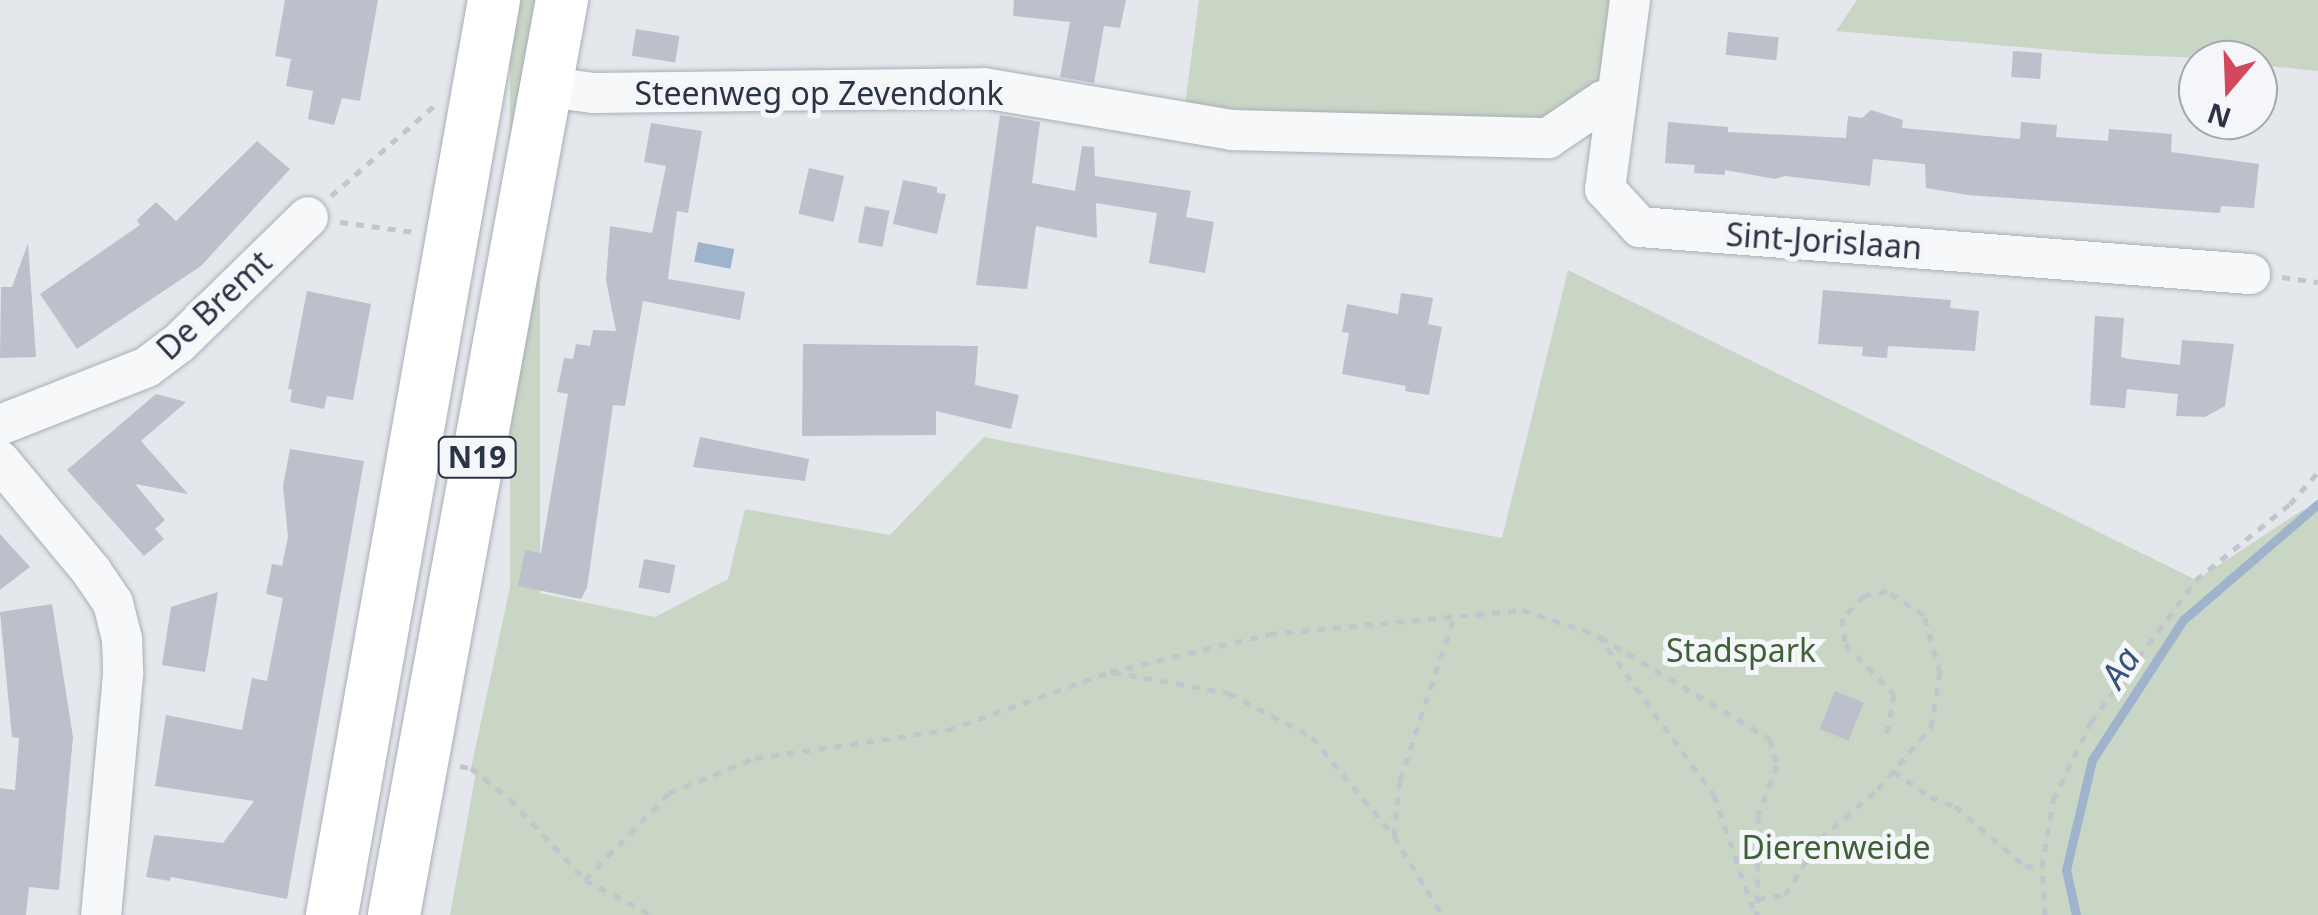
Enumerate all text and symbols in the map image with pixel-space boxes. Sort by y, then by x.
north arrow [2178,40,2278,140]
street label: Steenweg op Zevendonk [634,74,1004,112]
text: N [2202,95,2236,138]
street label: Sint-Jorislaan [1725,215,1923,267]
street label: De Bremt [149,242,279,368]
road number: N19 [437,432,517,482]
park label: Stadspark [1666,631,1816,669]
water label: Aa [2092,639,2148,695]
park label: Dierenweide [1741,828,1931,866]

